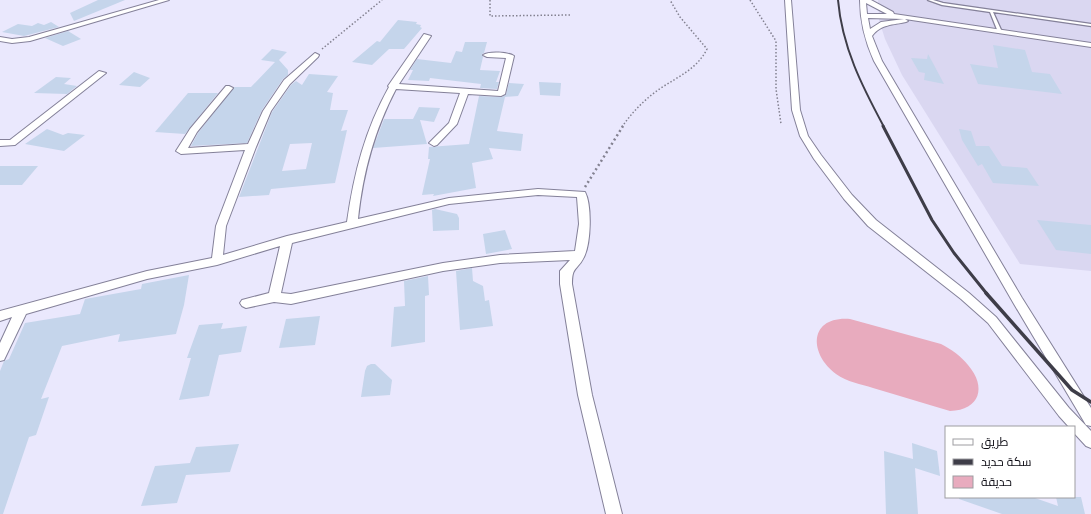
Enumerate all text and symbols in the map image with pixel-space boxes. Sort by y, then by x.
legend [945,426,1075,498]
text: طريق [981,433,1009,452]
text: سكة حديد [981,453,1032,472]
text: حديقة [981,473,1012,492]

